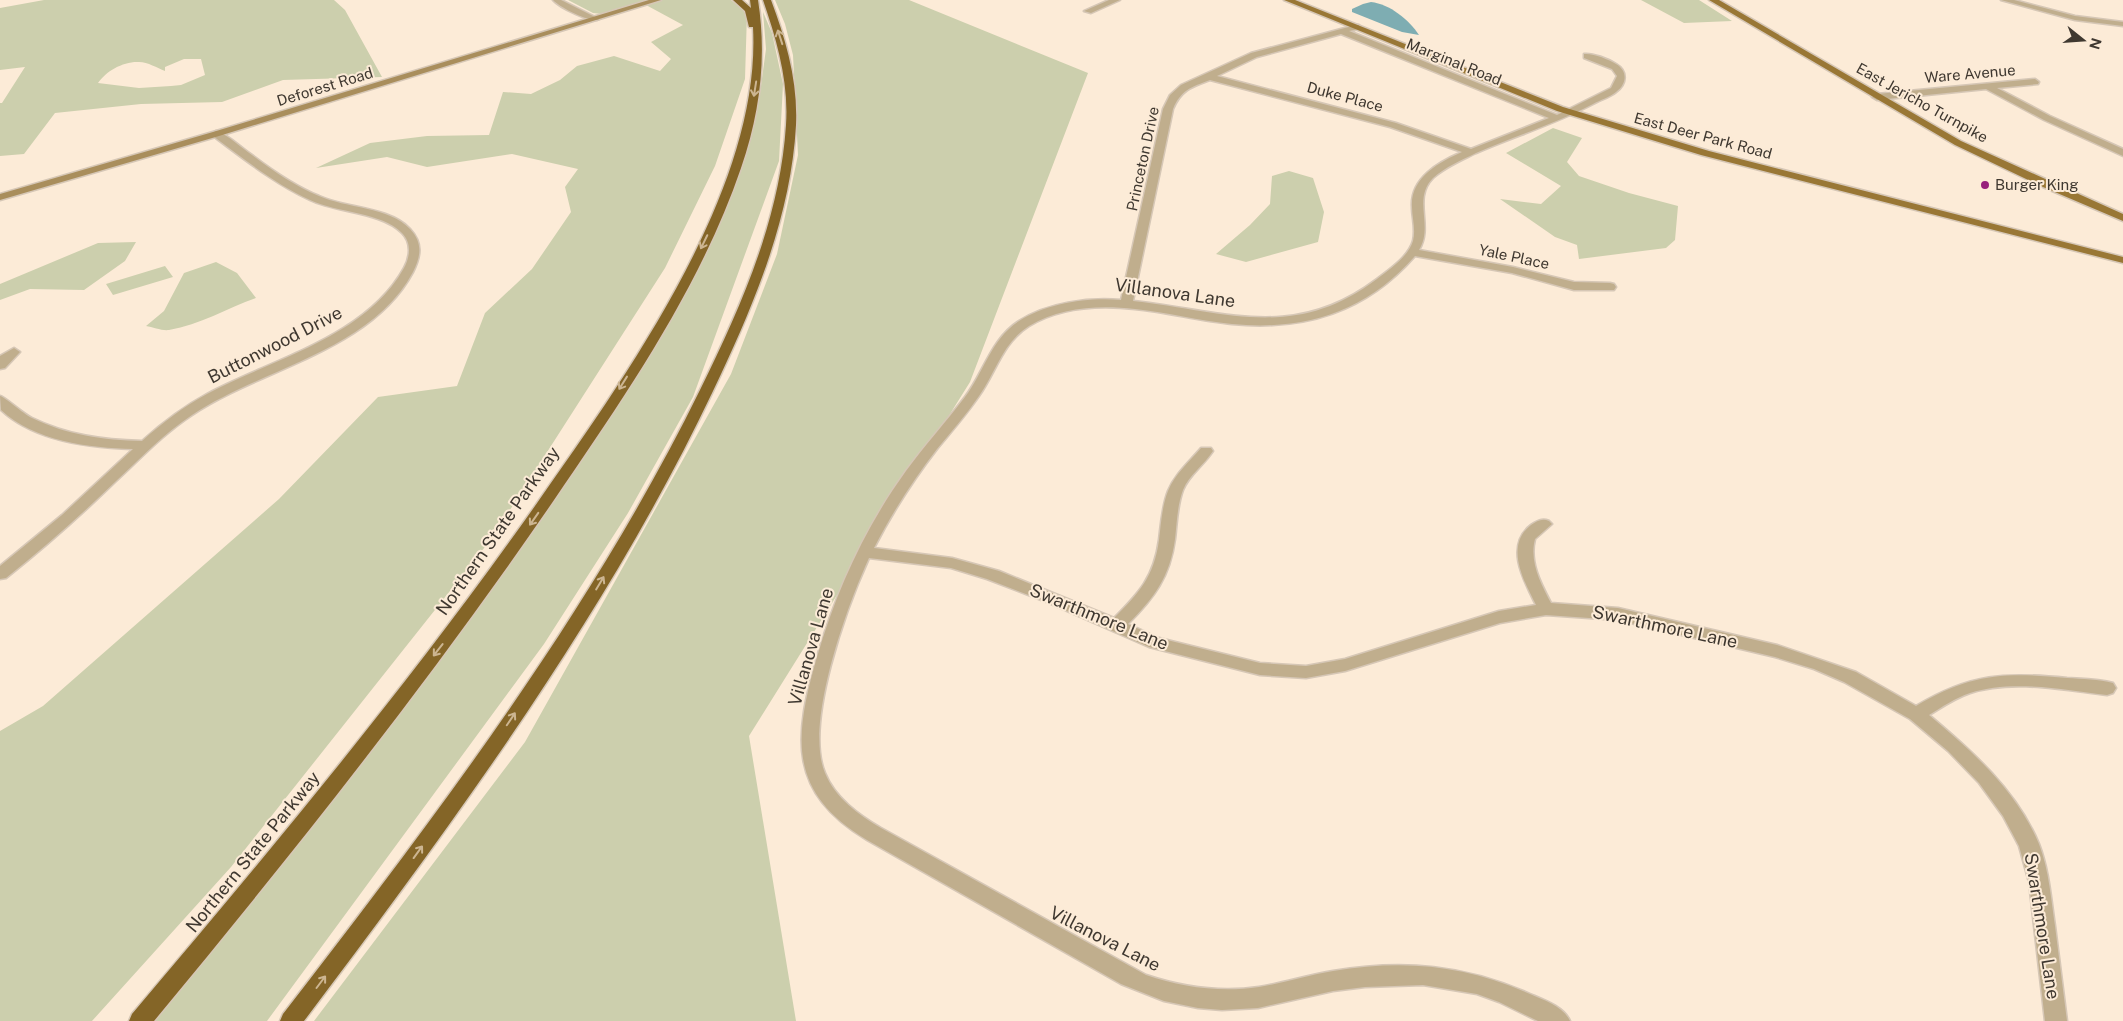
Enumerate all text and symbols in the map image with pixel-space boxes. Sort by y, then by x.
north arrow [2058,15,2108,65]
one-way arrow [775,30,785,46]
street label: Marginal Road [1404,35,1504,88]
text: N [2086,36,2105,51]
street label: East Jericho Turnpike [1854,59,1991,146]
street label: Ware Avenue [1924,61,2016,86]
street label: Deforest Road [275,64,375,109]
street label: Duke Place [1305,78,1385,115]
one-way arrow [750,81,760,97]
street label: Princeton Drive [1123,105,1162,213]
street label: East Deer Park Road [1632,109,1774,162]
place label: Burger King [1995,176,2079,193]
marker: Burger King [1979,179,1991,191]
one-way arrow [698,234,708,249]
street label: Yale Place [1477,241,1551,272]
street label: Villanova Lane [1113,274,1237,311]
street label: Buttonwood Drive [204,302,346,388]
one-way arrow [618,376,628,390]
street label: Northern State Parkway [431,442,564,619]
one-way arrow [529,512,539,526]
one-way arrow [595,576,605,590]
street label: Swarthmore Lane [1027,579,1172,654]
street label: Villanova Lane [784,586,837,708]
street label: Swarthmore Lane [1591,601,1740,652]
one-way arrow [432,643,443,656]
one-way arrow [506,712,516,726]
street label: Northern State Parkway [181,767,324,936]
one-way arrow [413,845,423,859]
street label: Swarthmore Lane [2021,851,2064,1001]
street label: Villanova Lane [1046,902,1164,975]
one-way arrow [316,975,326,989]

